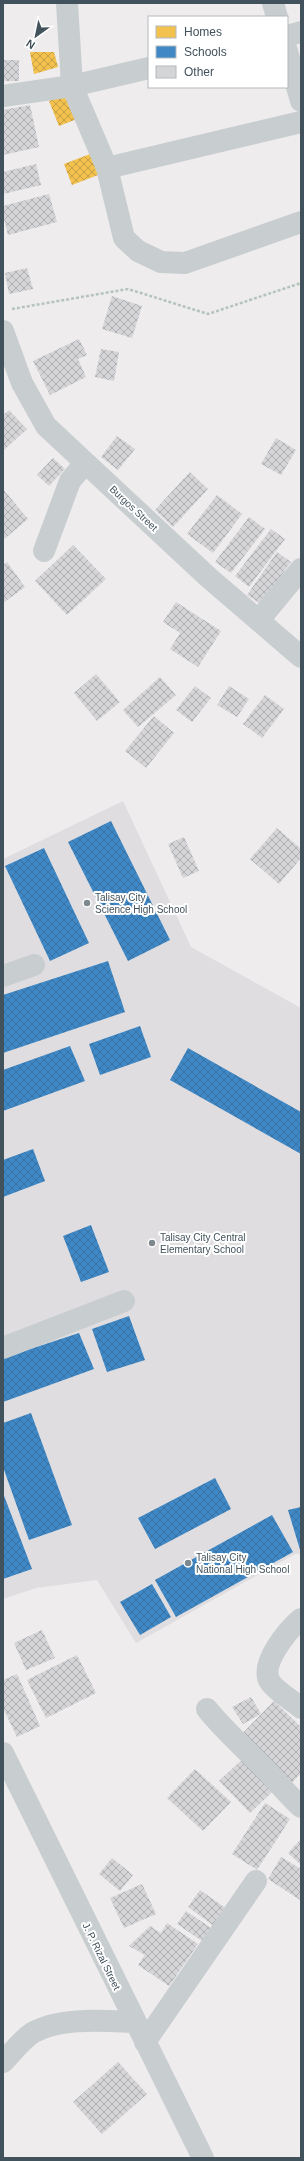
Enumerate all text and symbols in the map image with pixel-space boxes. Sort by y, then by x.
north arrow [16,16,56,56]
legend [148,16,288,88]
text: Homes [184,25,222,39]
text: N [24,37,37,52]
text: Schools [184,45,227,59]
text: Other [184,65,214,79]
street label: Burgos Street [108,483,160,533]
place label: Talisay City Science High School [95,892,187,915]
marker: Talisay City Science High School [82,898,92,908]
place label: Talisay City Central Elementary School [160,1232,246,1255]
marker: Talisay City Central Elementary School [147,1238,157,1248]
place label: Talisay City National High School [196,1552,289,1575]
marker: Talisay City National High School [183,1558,193,1568]
street label: J. P. Rizal Street [81,1921,123,1992]

